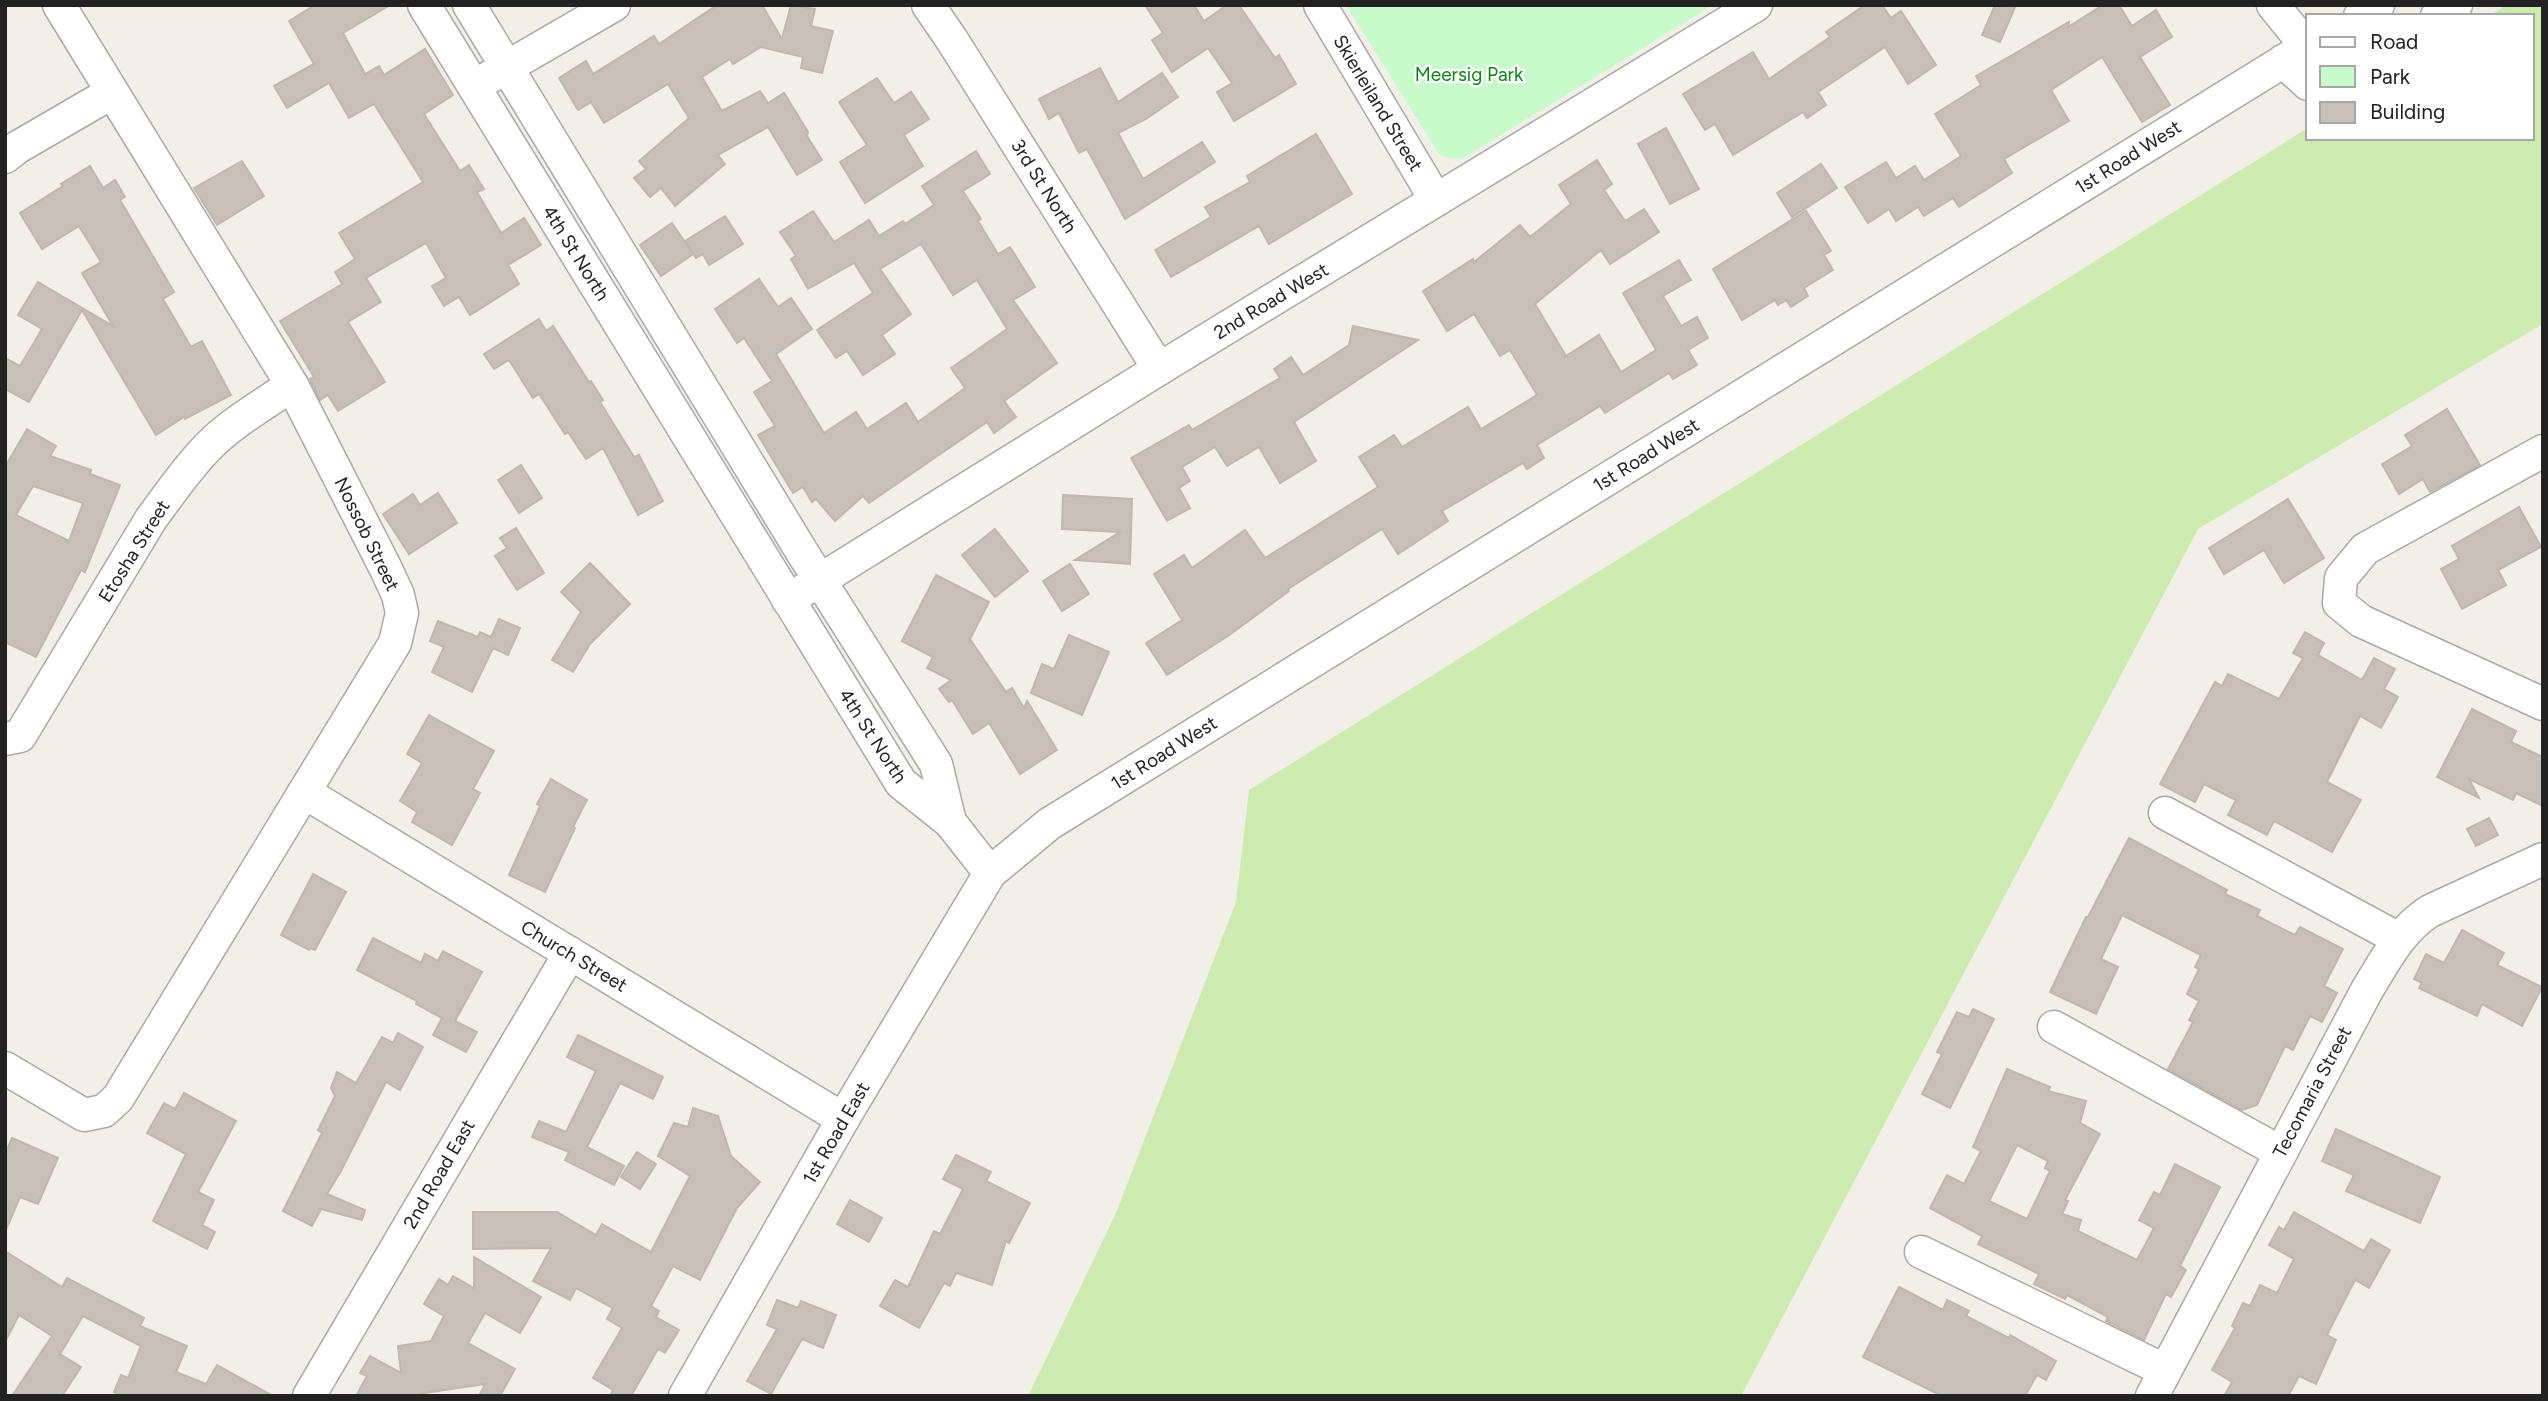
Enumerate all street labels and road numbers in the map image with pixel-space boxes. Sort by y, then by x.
street label: Skierleiland Street [1328,31,1428,175]
street label: 1st Road West [2071,115,2185,199]
street label: 3rd St North [1006,135,1082,237]
street label: 4th St North [538,201,614,305]
street label: 2nd Road West [1210,258,1332,344]
street label: 1st Road West [1589,413,1703,497]
street label: Nossob Street [330,473,404,595]
street label: Etosha Street [93,496,175,606]
street label: 4th St North [834,685,912,787]
street label: 1st Road West [1107,711,1221,795]
street label: Church Street [517,915,631,997]
street label: Tecomaria Street [2268,1022,2356,1162]
street label: 1st Road East [798,1078,874,1188]
street label: 2nd Road East [398,1115,480,1233]

